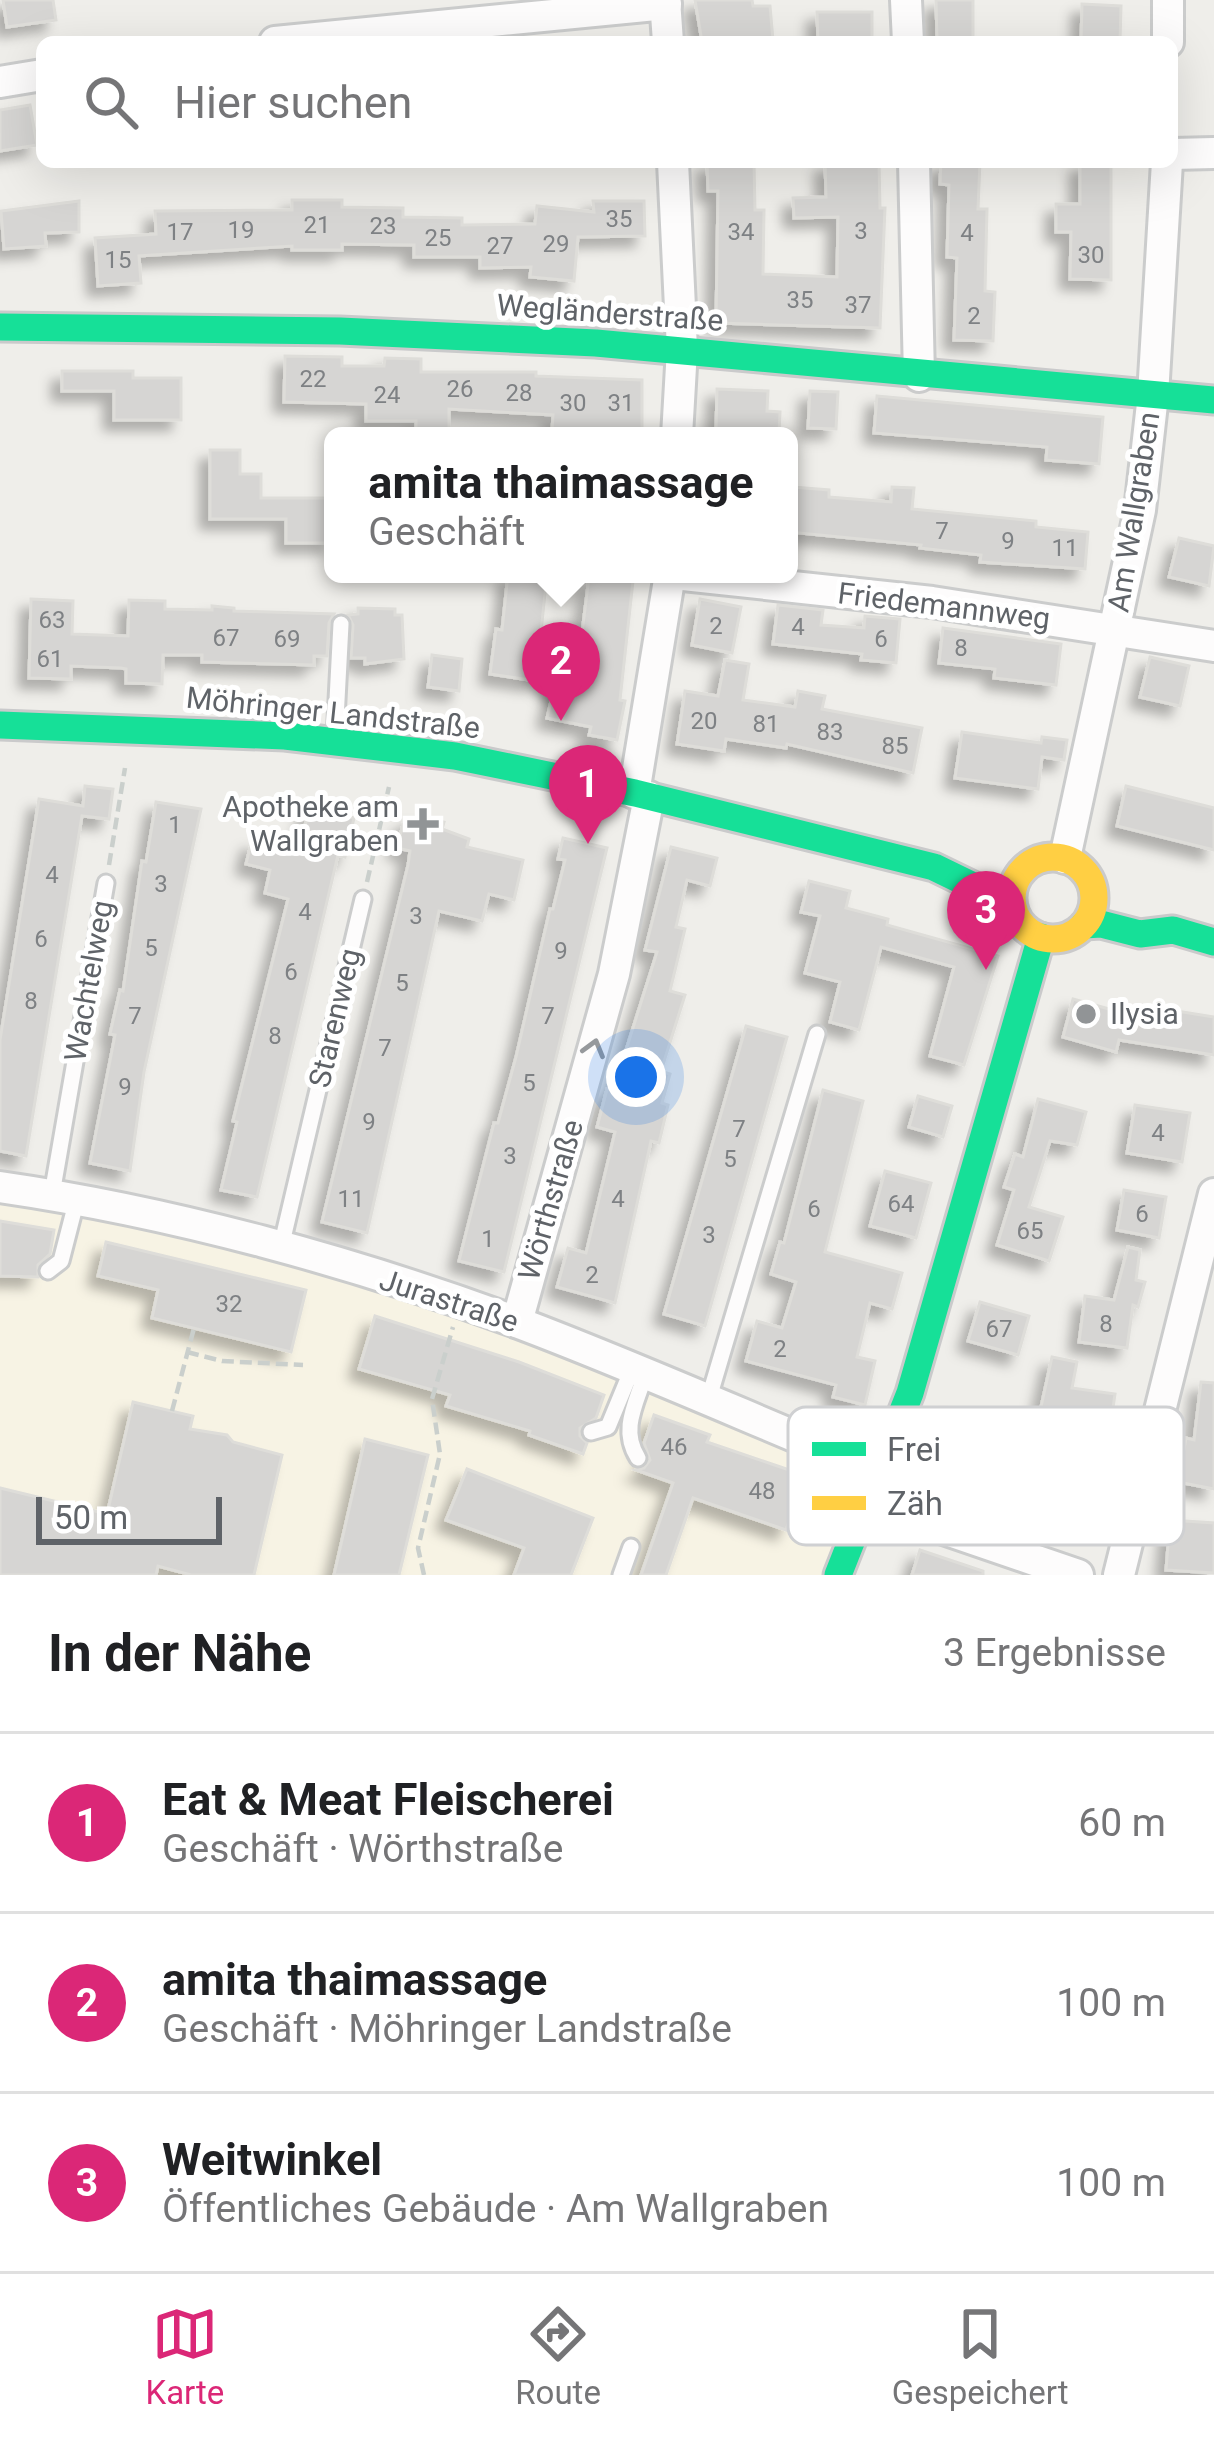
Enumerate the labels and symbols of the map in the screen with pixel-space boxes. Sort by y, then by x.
house number: 35 [606,205,632,233]
house number: 21 [304,211,330,239]
house number: 23 [370,212,396,240]
house number: 19 [228,216,254,244]
house number: 3 [854,217,868,245]
house number: 17 [167,218,193,246]
house number: 34 [728,218,754,246]
house number: 4 [960,219,974,247]
house number: 25 [425,224,451,252]
house number: 29 [543,230,569,258]
house number: 27 [487,232,513,260]
house number: 30 [1078,241,1104,269]
house number: 15 [105,246,131,274]
house number: 35 [787,286,813,314]
street label: Wegländerstraße [496,287,725,338]
house number: 37 [845,291,871,319]
house number: 2 [967,302,981,330]
house number: 22 [300,365,326,393]
house number: 26 [447,375,473,403]
house number: 28 [506,379,532,407]
house number: 24 [374,381,400,409]
house number: 30 [560,389,586,417]
house number: 31 [608,389,634,417]
street label: Am Wallgraben [1100,409,1167,615]
house number: 7 [935,517,949,545]
house number: 9 [1001,527,1015,555]
house number: 11 [1052,534,1078,562]
street label: Friedemannweg [836,575,1052,636]
house number: 63 [39,606,65,634]
house number: 2 [709,612,723,640]
house number: 4 [791,613,805,641]
pin: 2 [522,622,600,721]
house number: 67 [213,624,239,652]
house number: 69 [274,625,300,653]
house number: 6 [874,625,888,653]
house number: 8 [954,634,968,662]
house number: 61 [37,645,63,673]
street label: Möhringer Landstraße [184,680,482,745]
house number: 20 [691,707,717,735]
house number: 81 [753,710,779,738]
house number: 83 [817,718,843,746]
house number: 85 [882,732,908,760]
pin: 1 [549,745,627,844]
place label: Apotheke am Wallgraben [222,789,399,858]
house number: 1 [168,811,182,839]
marker: Apotheke am Wallgraben [410,811,436,837]
house number: 4 [45,861,59,889]
house number: 3 [154,870,168,898]
pin: 3 [947,871,1025,970]
street label: Wachtelweg [57,898,120,1064]
house number: 4 [298,898,312,926]
house number: 3 [409,902,423,930]
house number: 6 [34,925,48,953]
house number: 5 [144,934,158,962]
house number: 9 [554,937,568,965]
street label: Starenweg [302,945,367,1091]
house number: 6 [284,958,298,986]
house number: 5 [395,969,409,997]
house number: 8 [24,987,38,1015]
place label: Ilysia [1110,996,1179,1031]
marker: Ilysia [1073,1001,1099,1027]
house number: 7 [128,1002,142,1030]
house number: 7 [541,1002,555,1030]
house number: 8 [268,1022,282,1050]
house number: 7 [378,1034,392,1062]
one-way arrow [579,1038,604,1059]
your location [606,1047,666,1107]
house number: 5 [522,1069,536,1097]
house number: 9 [118,1073,132,1101]
house number: 9 [362,1108,376,1136]
house number: 7 [732,1115,746,1143]
street label: Wörthstraße [511,1116,590,1284]
house number: 4 [1151,1119,1165,1147]
house number: 3 [503,1142,517,1170]
house number: 5 [723,1145,737,1173]
house number: 11 [338,1185,364,1213]
house number: 4 [611,1185,625,1213]
house number: 64 [888,1190,914,1218]
house number: 6 [807,1195,821,1223]
house number: 6 [1135,1200,1149,1228]
house number: 65 [1017,1217,1043,1245]
house number: 3 [702,1221,716,1249]
house number: 1 [481,1225,495,1253]
house number: 2 [585,1261,599,1289]
street label: Jurastraße [375,1262,523,1339]
house number: 32 [216,1290,242,1318]
house number: 8 [1099,1310,1113,1338]
house number: 67 [986,1315,1012,1343]
house number: 2 [773,1335,787,1363]
legend [788,1407,1184,1545]
text: Frei [887,1430,941,1469]
house number: 46 [661,1433,687,1461]
house number: 48 [749,1477,775,1505]
text: Zäh [887,1484,943,1523]
scale bar [36,1491,222,1544]

